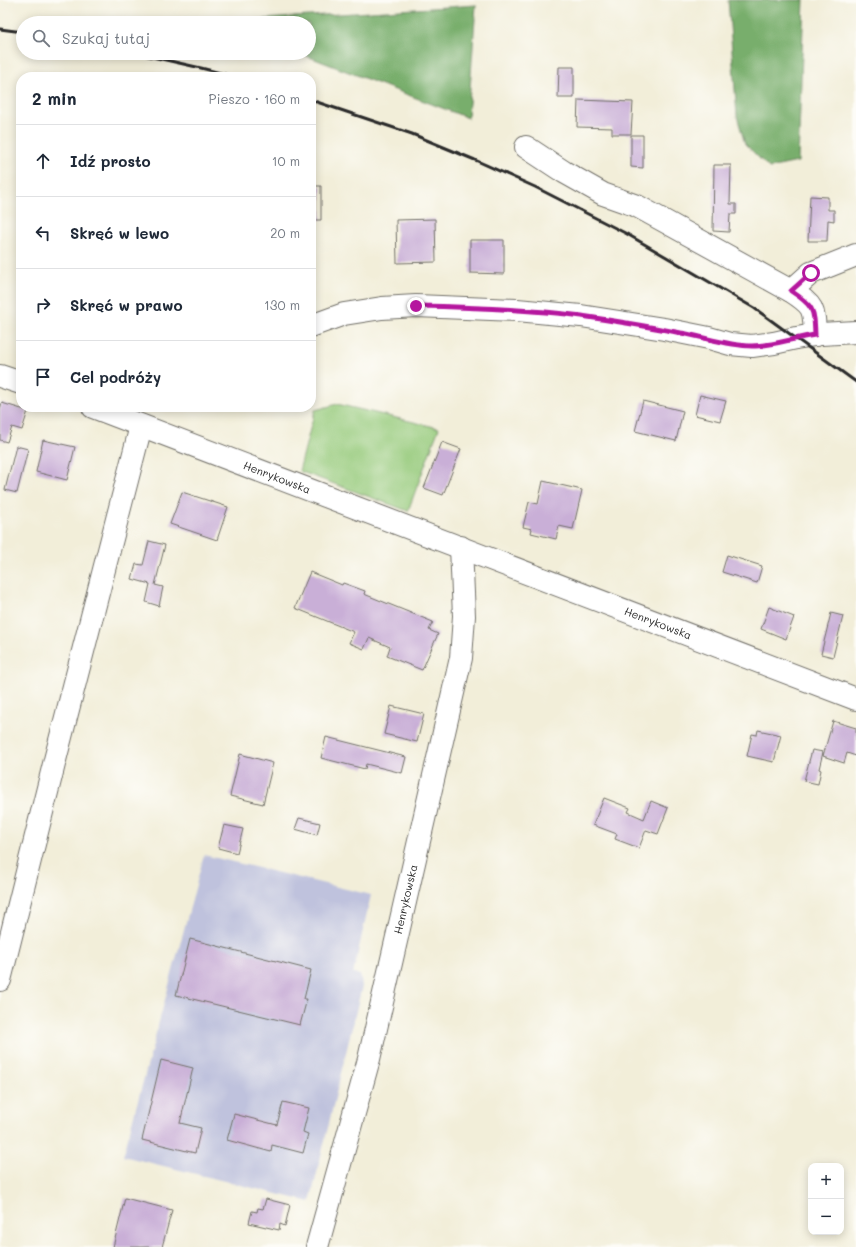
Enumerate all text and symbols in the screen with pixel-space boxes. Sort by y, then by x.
search box [16,16,316,60]
icon: search [30,27,52,49]
text: Szukaj tutaj [62,28,150,48]
text: 2 min [32,87,77,109]
text: Pieszo · 160 m [209,90,300,107]
icon: ahead [32,150,54,172]
text: Idź prosto [70,151,151,171]
text: 10 m [272,152,300,169]
icon: left [32,222,54,244]
text: Skręć w lewo [70,223,169,243]
text: 20 m [270,224,300,241]
route start [802,264,820,282]
icon: right [32,294,54,316]
text: Skręć w prawo [70,295,183,315]
text: 130 m [264,296,300,313]
route end [407,297,425,315]
icon: arrive [32,366,54,388]
text: Cel podróży [70,367,161,387]
street label: Henrykowska [241,457,313,497]
street label: Henrykowska [622,603,694,643]
street label: Henrykowska [390,863,420,935]
map controls [808,1163,844,1235]
button: + [808,1163,844,1199]
button: − [808,1199,844,1235]

